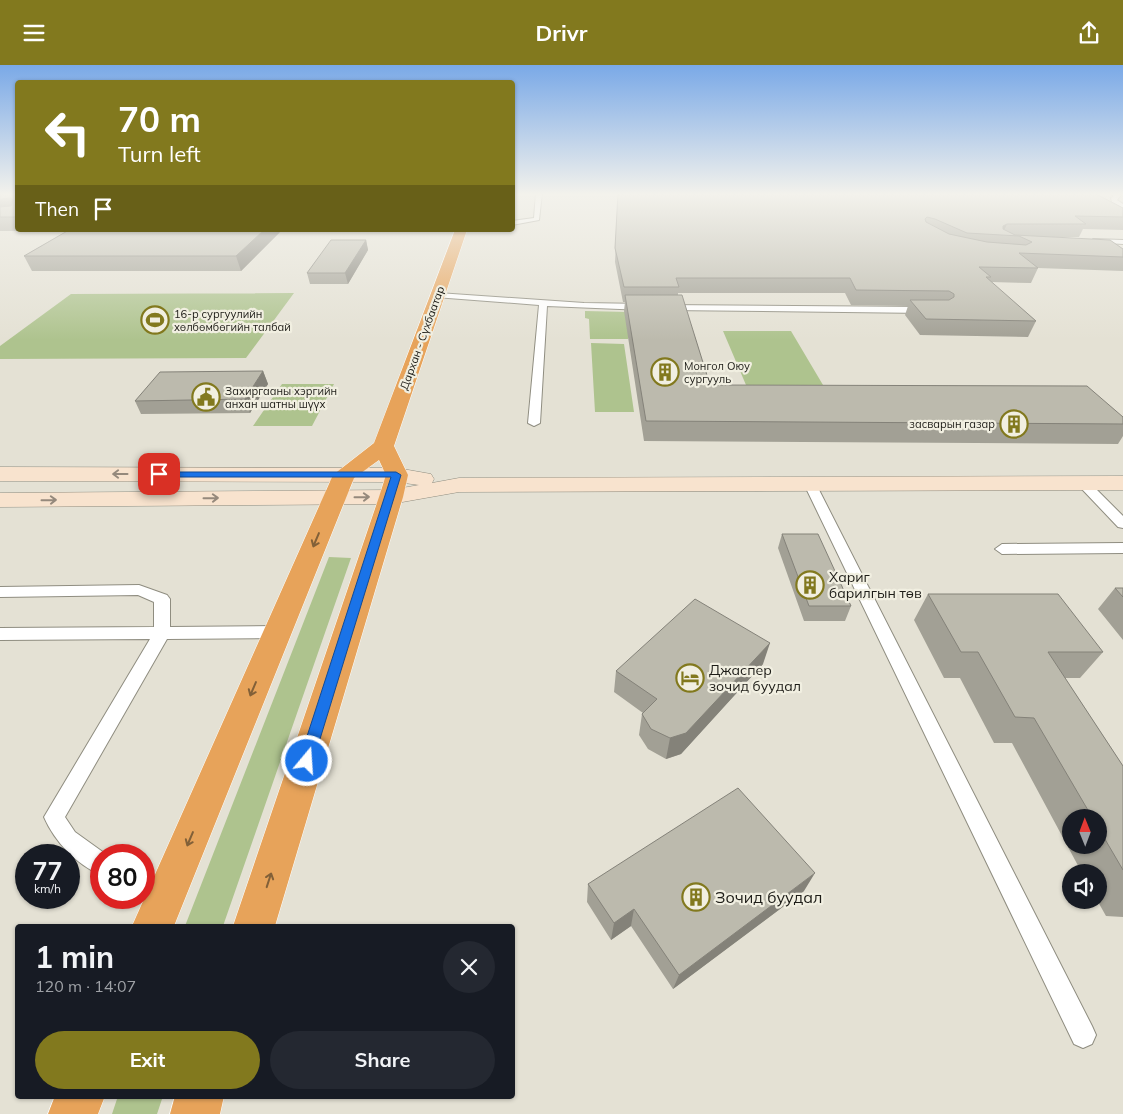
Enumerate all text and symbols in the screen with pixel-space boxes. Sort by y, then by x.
icon: menu [20,19,48,47]
text: Drivr [536,19,587,47]
icon: share [1075,19,1103,47]
text: 70 m [118,97,201,141]
icon: left [35,100,100,165]
text: Turn left [118,140,201,168]
icon: arrive [89,195,117,223]
text: Then [35,197,79,221]
street label: Дархан - Сүхбаатар [397,284,447,392]
sports icon: 16-р сургуулийн хөлбөмбөгийн талбай [140,305,170,335]
place label: 16-р сургуулийн хөлбөмбөгийн талбай [174,307,291,334]
building icon: Монгол Оюу сургууль [650,357,680,387]
place label: Монгол Оюу сургууль [684,359,750,386]
public building icon: Захиргааны хэргийн анхан шатны шүүх [191,382,221,412]
place label: Захиргааны хэргийн анхан шатны шүүх [225,384,337,411]
building icon: засварын газар [999,409,1029,439]
place label: засварын газар [909,417,995,431]
pin [138,453,180,495]
icon: arrive [145,460,173,488]
one-way arrow [113,469,129,479]
one-way arrow [354,492,370,502]
one-way arrow [202,493,219,503]
one-way arrow [40,495,56,505]
one-way arrow [311,532,321,547]
place label: Хариг барилгын төв [829,568,922,602]
building icon: Хариг барилгын төв [795,570,825,600]
place label: Джаспер зочид буудал [709,661,801,695]
hotel icon: Джаспер зочид буудал [675,663,705,693]
one-way arrow [248,681,257,696]
position arrow [280,734,332,786]
north arrow [1062,809,1108,854]
map controls [1062,809,1107,909]
one-way arrow [184,831,194,846]
speed limit sign: 80 [90,844,155,909]
text: 77 [32,855,63,886]
button: sound [1062,864,1107,909]
one-way arrow [265,872,274,888]
text: km/h [34,881,61,896]
building icon: Зочид буудал [681,882,711,912]
place label: Зочид буудал [715,887,822,907]
text: 1 min [35,938,114,976]
button: close [443,941,495,993]
text: 120 m · 14:07 [35,976,136,996]
button: Exit [35,1031,260,1089]
button: Share [270,1031,495,1089]

